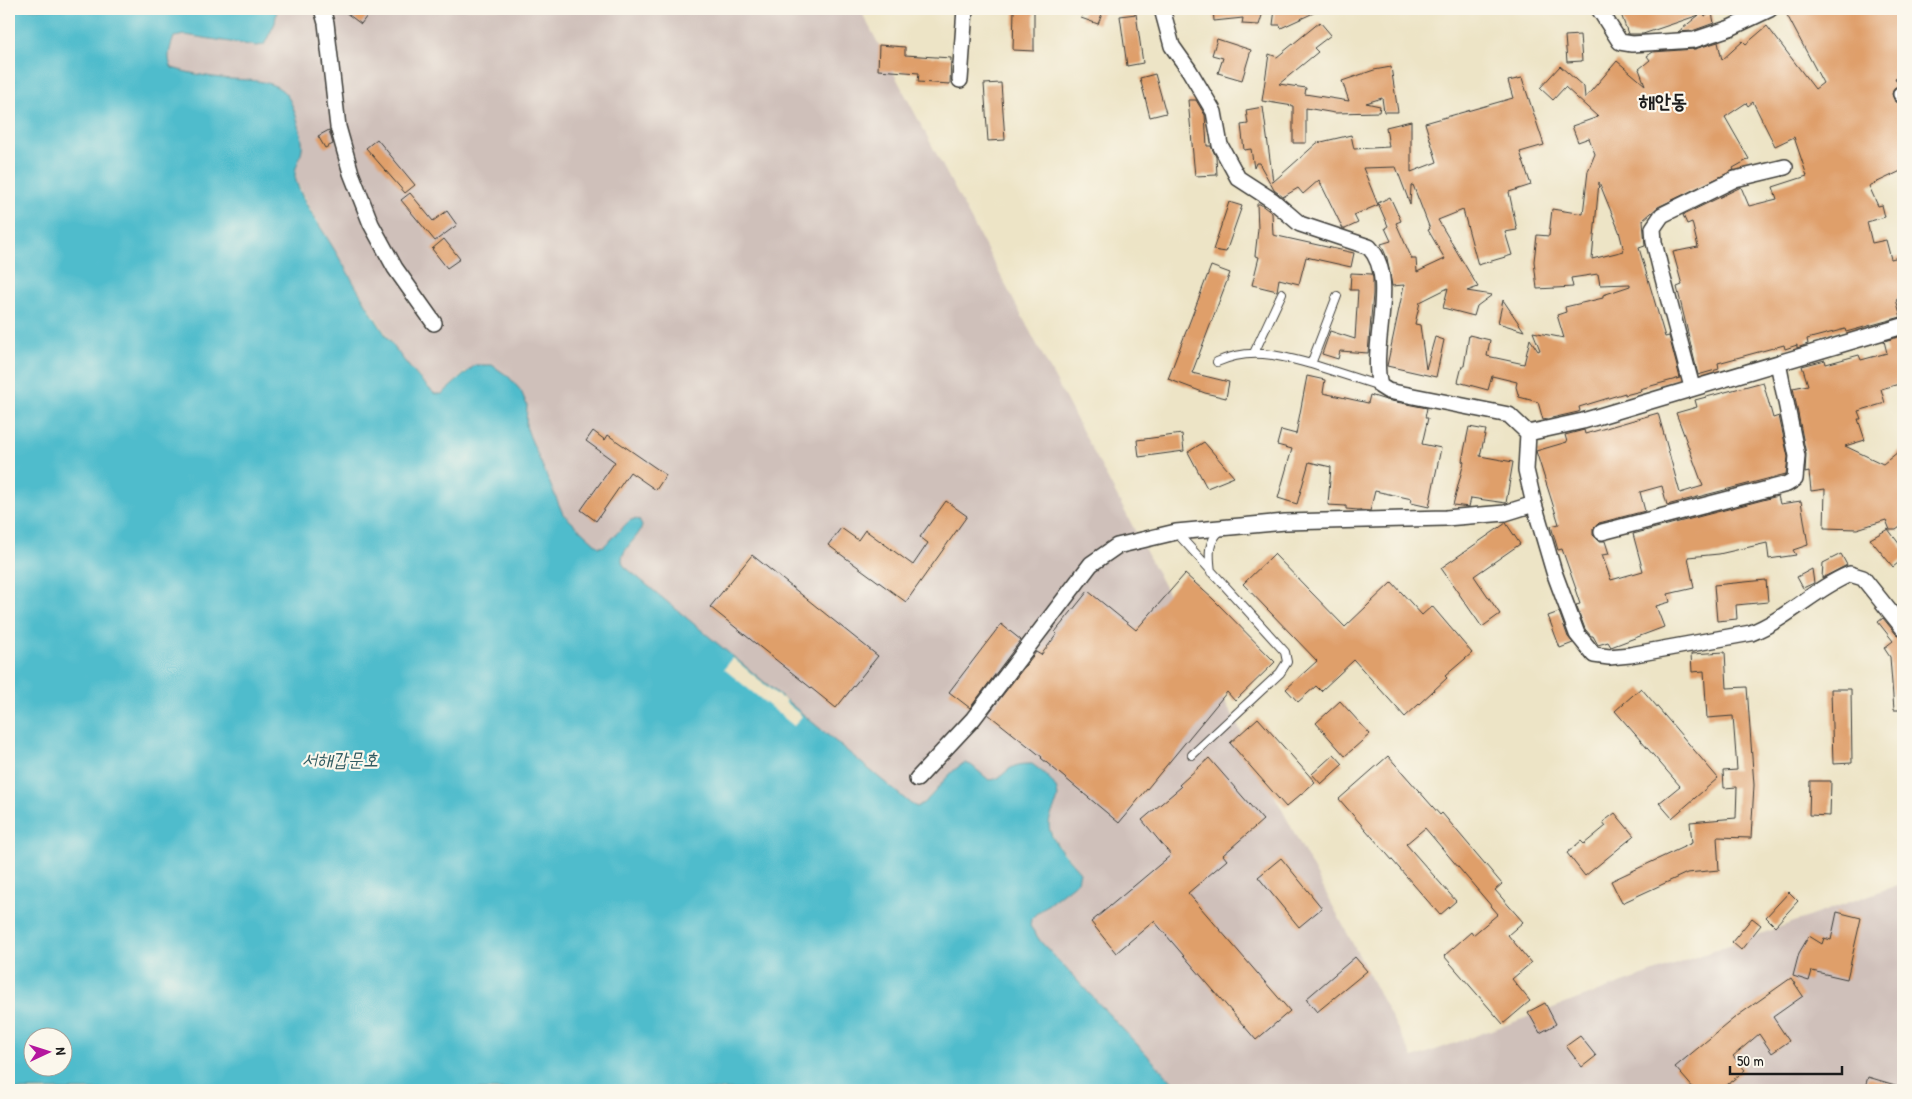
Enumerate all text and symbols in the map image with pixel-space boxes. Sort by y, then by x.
district label: 해안동 [1639,87,1687,114]
water label: 서해갑문호 [302,746,378,772]
north arrow [22,1026,72,1076]
scale bar [1730,1044,1842,1076]
text: N [52,1047,71,1056]
text: 50 m [1737,1050,1764,1071]

